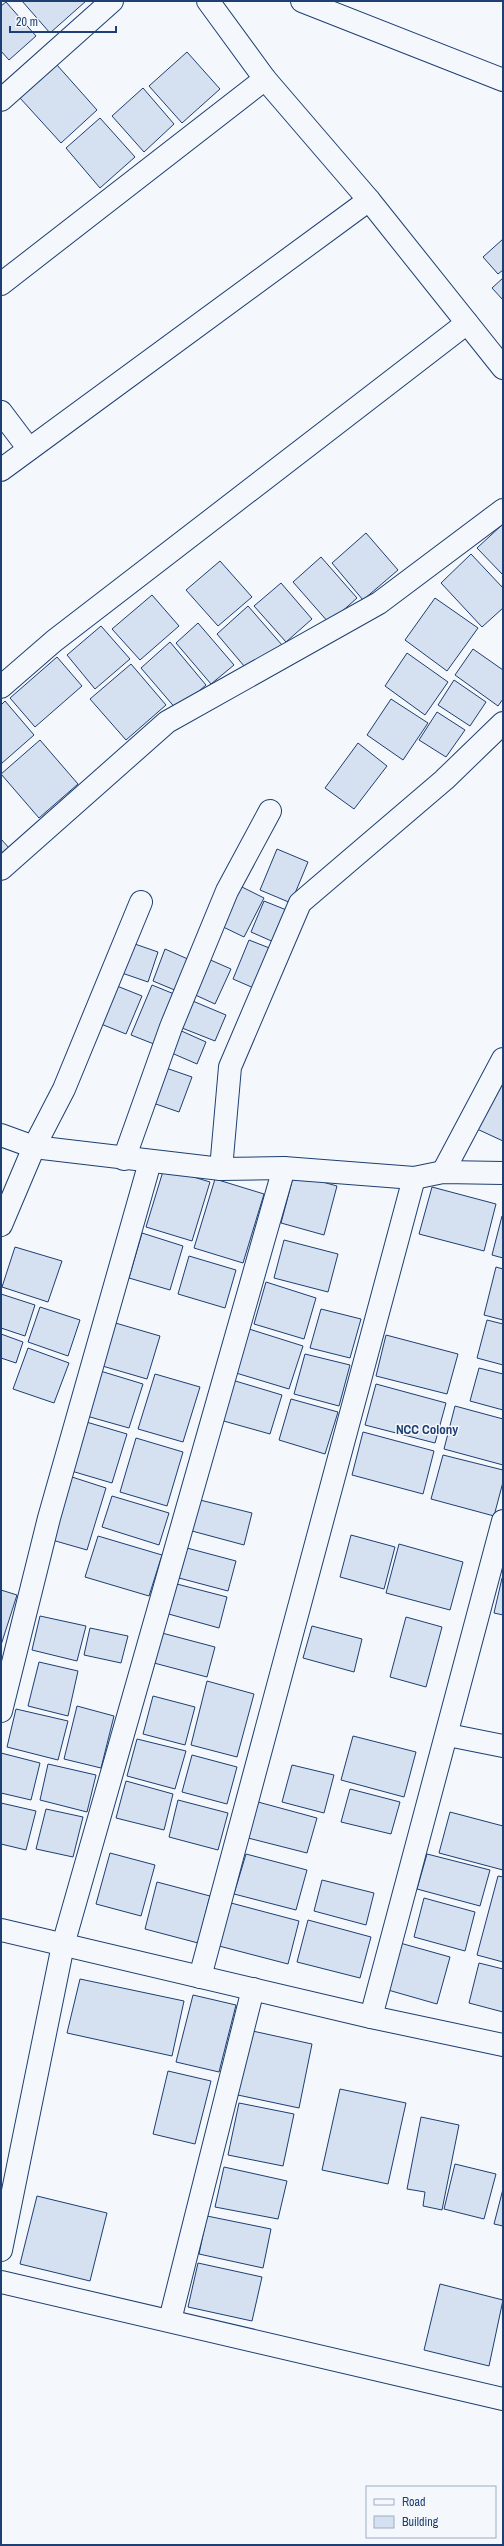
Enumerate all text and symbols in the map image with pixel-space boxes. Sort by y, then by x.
scale bar [10,8,116,34]
text: 20 m [16,14,38,30]
district label: NCC Colony [396,1421,458,1438]
legend [366,2486,496,2538]
text: Road [402,2494,426,2510]
text: Building [402,2514,439,2530]

